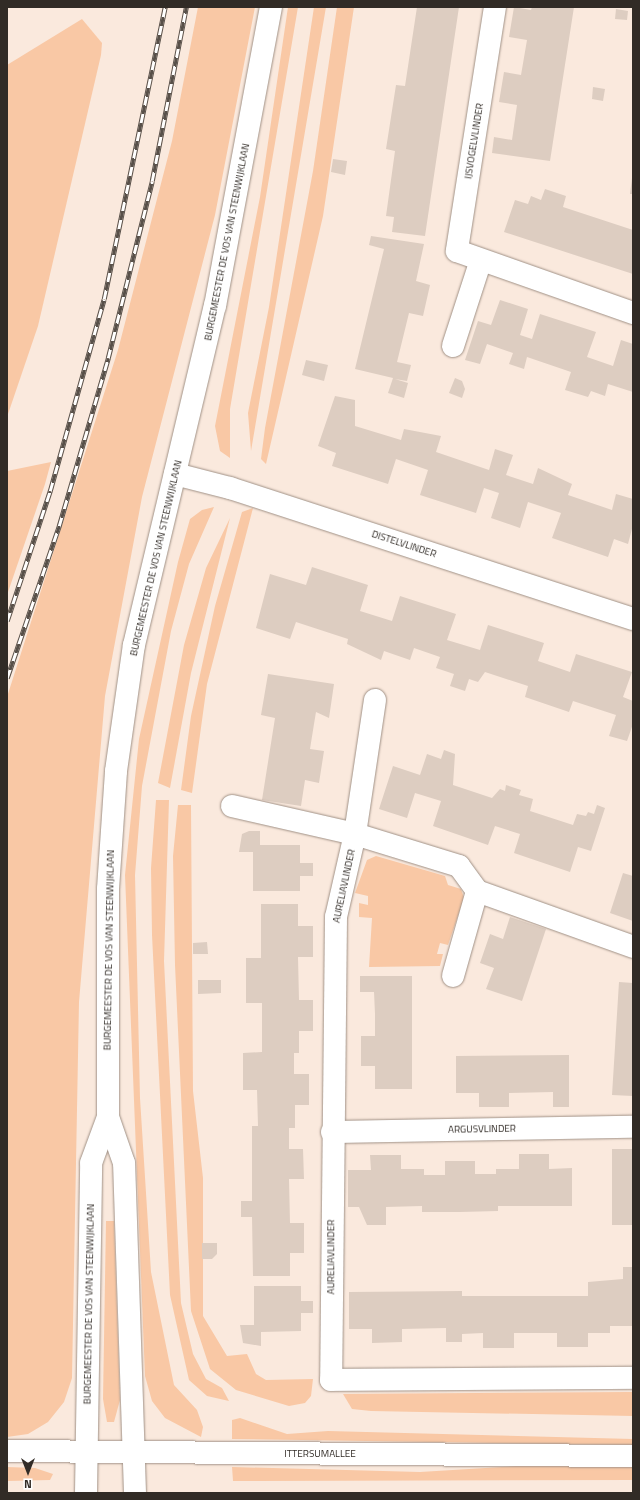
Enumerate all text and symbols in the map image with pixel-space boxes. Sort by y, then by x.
street label: IJSVOGELVLINDER [462,102,486,180]
street label: BURGEMEESTER DE VOS VAN STEENWIJKLAAN [202,142,252,342]
street label: BURGEMEESTER DE VOS VAN STEENWIJKLAAN [128,459,184,657]
street label: DISTELVLINDER [370,528,438,560]
street label: AURELIAVLINDER [330,848,358,924]
street label: BURGEMEESTER DE VOS VAN STEENWIJKLAAN [101,850,117,1050]
street label: ARGUSVLINDER [448,1122,516,1136]
street label: BURGEMEESTER DE VOS VAN STEENWIJKLAAN [81,1204,97,1404]
street label: AURELIAVLINDER [325,1220,337,1294]
street label: ITTERSUMALLEE [284,1448,356,1460]
north arrow [8,1452,48,1492]
text: N [24,1476,32,1492]

